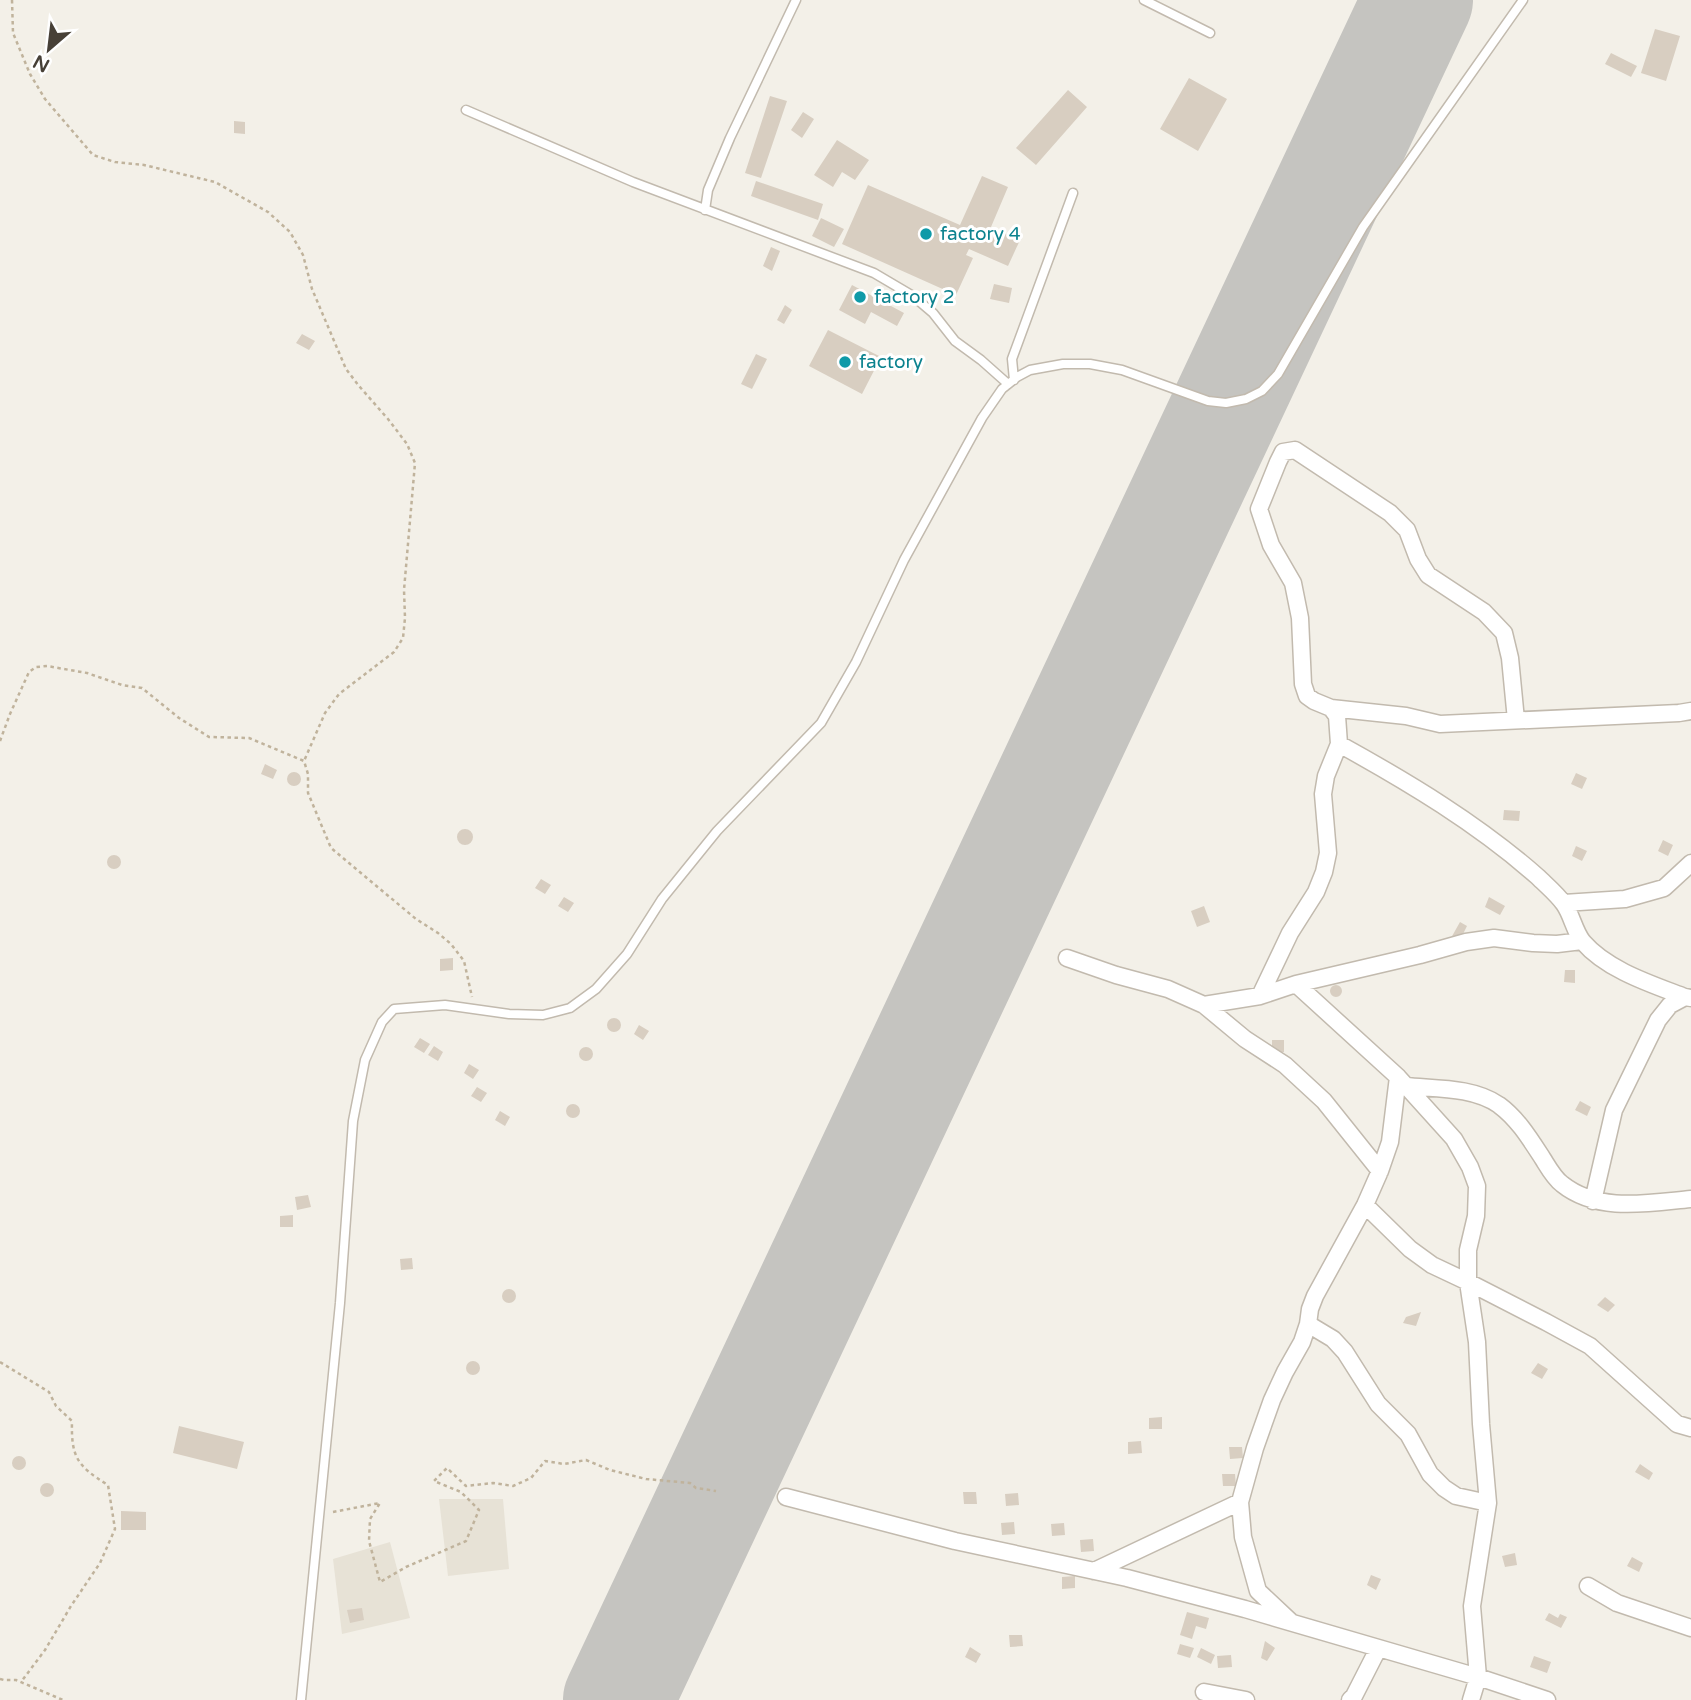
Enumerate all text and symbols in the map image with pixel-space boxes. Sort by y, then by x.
north arrow [14,14,84,84]
text: N [30,50,53,76]
place label: factory 4 [940,223,1021,245]
marker: factory 4 [918,226,934,242]
place label: factory 2 [874,286,955,308]
marker: factory 2 [852,289,868,305]
place label: factory [859,351,923,373]
marker: factory [837,354,853,370]

